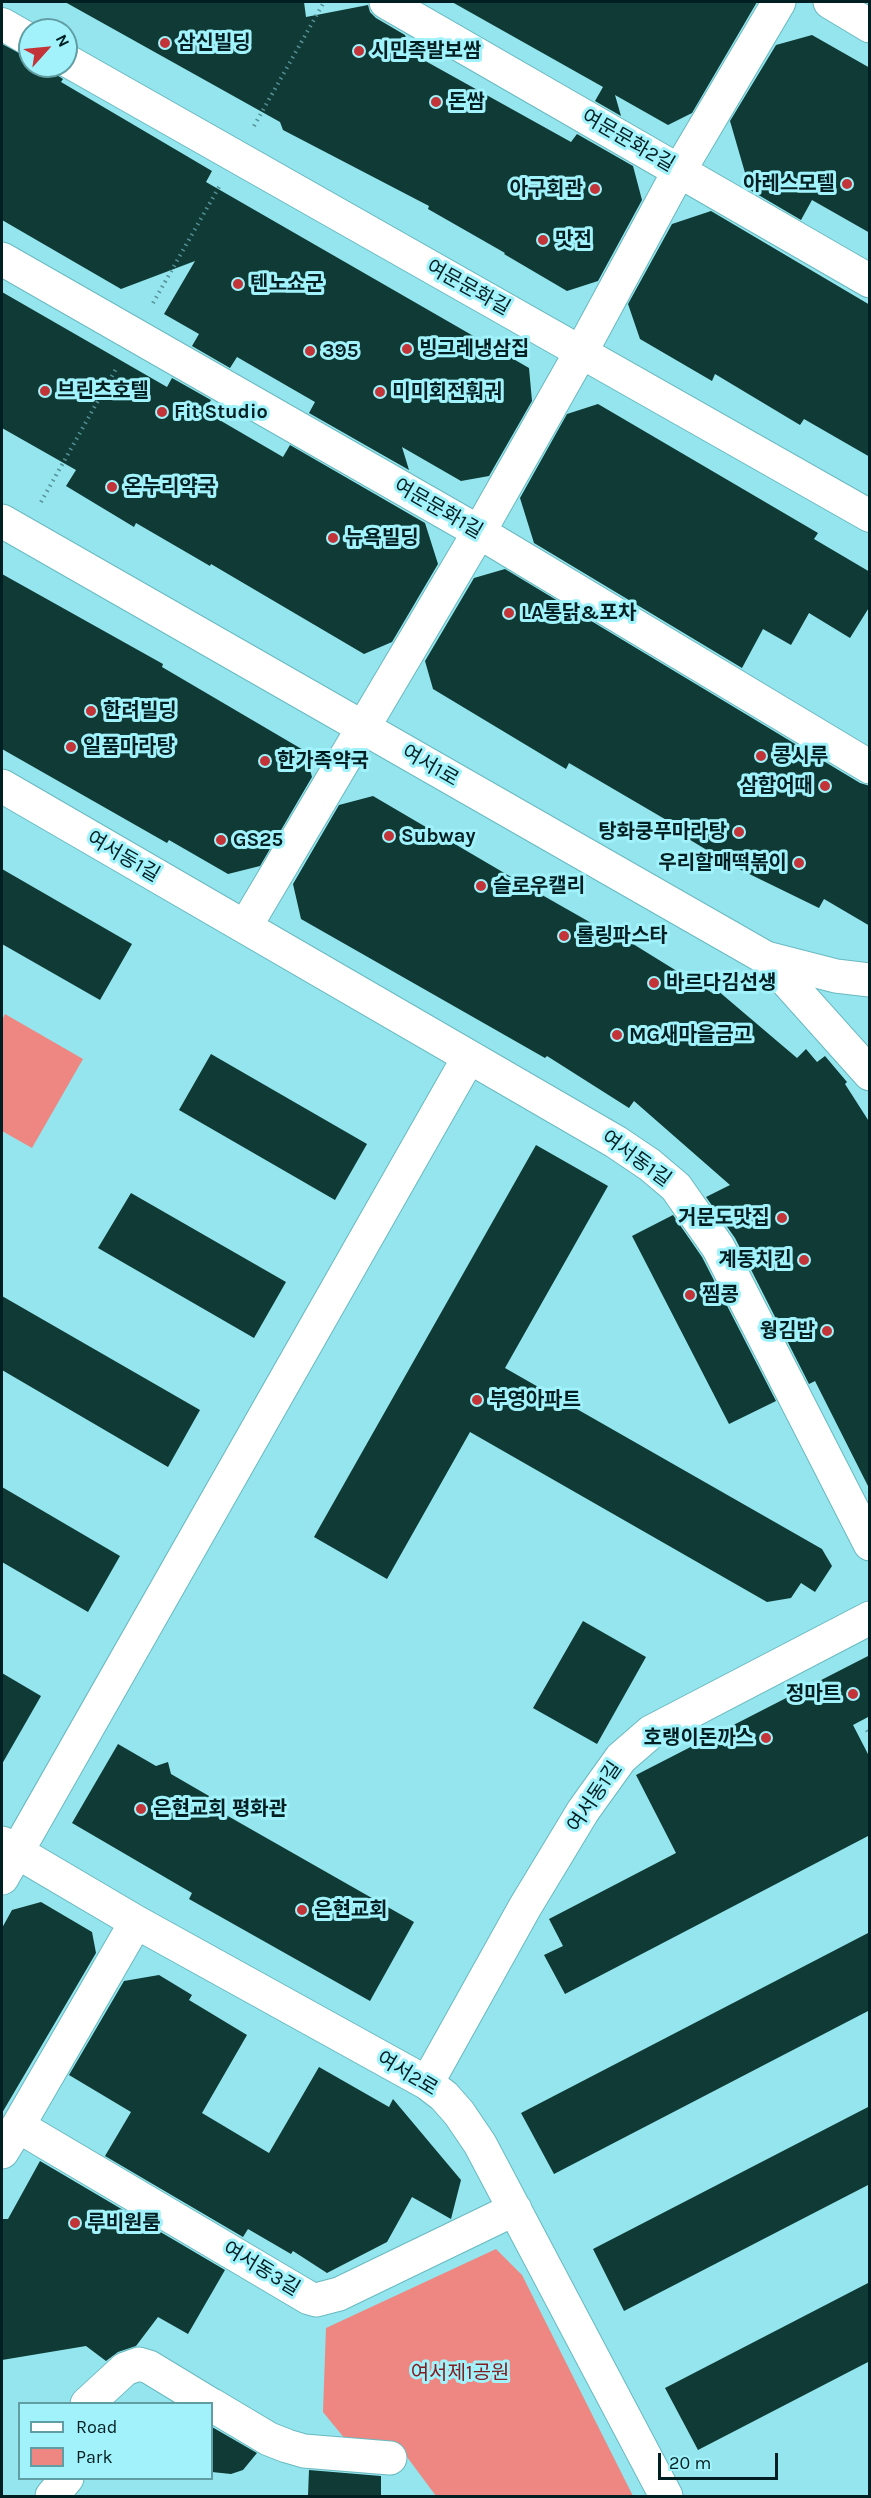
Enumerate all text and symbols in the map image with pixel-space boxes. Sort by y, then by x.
north arrow [18,18,78,78]
text: N [52,31,74,50]
place label: 삼신빌딩 [177,31,251,55]
marker: 삼신빌딩 [158,36,172,50]
place label: 시민족발보쌈 [371,39,481,63]
marker: 시민족발보쌈 [352,44,366,58]
place label: 돈쌈 [448,90,485,114]
marker: 돈쌈 [429,95,443,109]
street label: 여문문화2길 [577,105,679,177]
place label: 아레스모텔 [743,172,835,196]
place label: 아구회관 [509,177,583,201]
marker: 아레스모텔 [840,177,854,191]
marker: 아구회관 [588,182,602,196]
place label: 맛전 [555,228,592,252]
marker: 맛전 [536,233,550,247]
street label: 여문문화길 [422,255,514,321]
place label: 텐노쇼군 [250,272,324,296]
marker: 텐노쇼군 [231,277,245,291]
place label: 빙그레냉삼집 [419,337,529,361]
place label: 395 [322,339,358,363]
marker: 빙그레냉삼집 [400,342,414,356]
marker: 395 [303,344,317,358]
place label: 브린츠호텔 [57,379,149,403]
place label: 미미회전훠궈 [392,380,502,404]
marker: 브린츠호텔 [38,384,52,398]
marker: 미미회전훠궈 [373,385,387,399]
place label: Fit Studio [174,400,268,424]
marker: Fit Studio [155,405,169,419]
street label: 여문문화1길 [389,474,487,544]
place label: 온누리약국 [124,475,216,499]
marker: 온누리약국 [105,480,119,494]
place label: 뉴욕빌딩 [345,526,419,550]
marker: 뉴욕빌딩 [326,531,340,545]
place label: LA통닭&포차 [521,601,636,625]
marker: LA통닭&포차 [502,606,516,620]
place label: 한려빌딩 [103,699,177,723]
marker: 한려빌딩 [84,704,98,718]
place label: 일품마라탕 [83,735,175,759]
marker: 일품마라탕 [64,740,78,754]
street label: 여서1로 [397,740,463,792]
place label: 콩시루 [773,744,828,768]
place label: 한가족약국 [277,749,369,773]
marker: 콩시루 [754,749,768,763]
marker: 한가족약국 [258,754,272,768]
place label: 삼합어때 [739,774,813,798]
marker: 삼합어때 [818,779,832,793]
place label: 탕화쿵푸마라탕 [598,820,727,844]
place label: Subway [401,824,475,848]
marker: 탕화쿵푸마라탕 [732,825,746,839]
street label: 여서동1길 [82,827,164,887]
place label: GS25 [233,828,283,852]
marker: Subway [382,829,396,843]
marker: GS25 [214,833,228,847]
place label: 우리할매떡볶이 [658,851,787,875]
marker: 우리할매떡볶이 [792,856,806,870]
place label: 슬로우캘리 [493,874,585,898]
marker: 슬로우캘리 [474,879,488,893]
place label: 롤링파스타 [576,924,668,948]
marker: 롤링파스타 [557,929,571,943]
place label: 바르다김선생 [666,971,776,995]
marker: 바르다김선생 [647,976,661,990]
place label: MG새마을금고 [629,1023,752,1047]
marker: MG새마을금고 [610,1028,624,1042]
street label: 여서동1길 [597,1126,675,1192]
place label: 거문도맛집 [678,1206,770,1230]
marker: 거문도맛집 [775,1211,789,1225]
place label: 계동치킨 [718,1248,792,1272]
marker: 계동치킨 [797,1253,811,1267]
place label: 찜콩 [702,1283,739,1307]
marker: 찜콩 [683,1288,697,1302]
place label: 웡김밥 [760,1319,815,1343]
marker: 웡김밥 [820,1324,834,1338]
place label: 부영아파트 [489,1388,581,1412]
marker: 부영아파트 [470,1393,484,1407]
place label: 정마트 [786,1682,841,1706]
marker: 정마트 [846,1687,860,1701]
place label: 호랭이돈까스 [644,1726,754,1750]
marker: 호랭이돈까스 [759,1731,773,1745]
street label: 여서동1길 [563,1757,627,1837]
place label: 은현교회 평화관 [153,1797,287,1821]
marker: 은현교회 평화관 [134,1802,148,1816]
place label: 은현교회 [314,1898,388,1922]
marker: 은현교회 [295,1903,309,1917]
street label: 여서2로 [372,2047,442,2101]
place label: 루비원룸 [87,2211,161,2235]
marker: 루비원룸 [68,2216,82,2230]
street label: 여서동3길 [218,2237,304,2301]
park label: 여서제1공원 [411,2361,509,2385]
legend [18,2402,213,2480]
text: Road [76,2416,117,2438]
scale bar [661,2441,781,2479]
text: Park [76,2446,113,2468]
text: 20 m [669,2452,711,2474]

